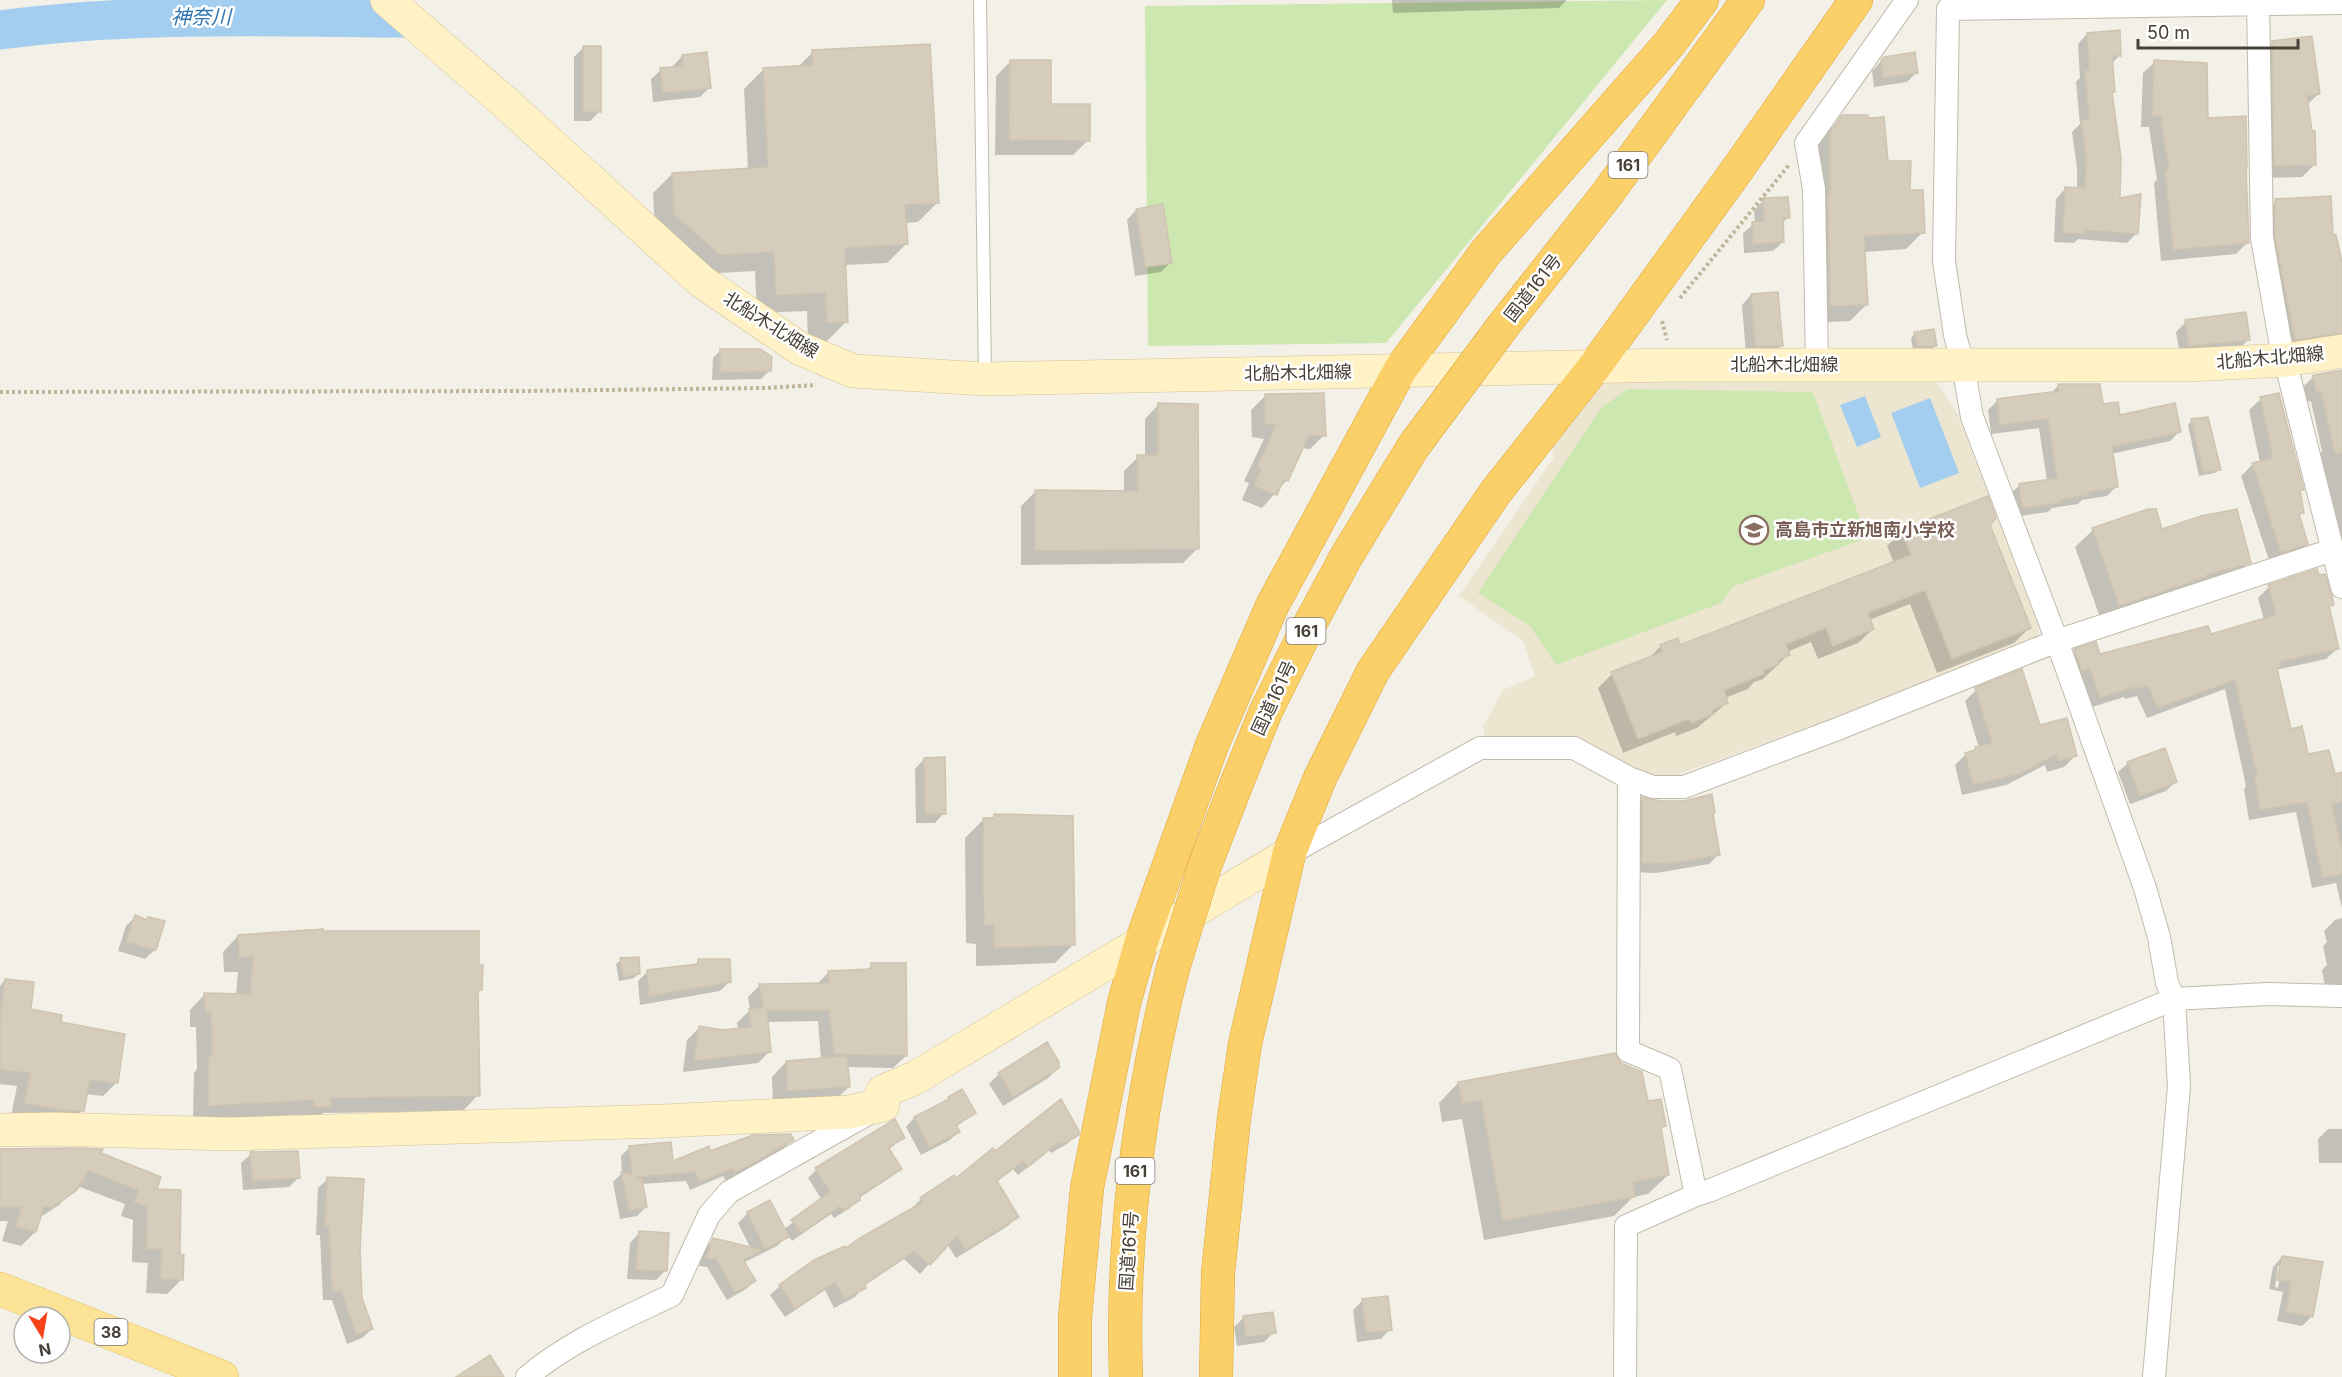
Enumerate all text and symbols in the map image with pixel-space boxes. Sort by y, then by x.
water label: 神奈川 [171,5,233,29]
scale bar [2138,12,2298,50]
text: 50 m [2147,22,2190,43]
road number: 161 [1608,152,1648,178]
street label: 国道161号 [1500,250,1565,326]
street label: 北船木北畑線 [720,287,823,362]
street label: 北船木北畑線 [2215,342,2325,373]
street label: 北船木北畑線 [1730,354,1838,375]
street label: 北船木北畑線 [1244,361,1352,384]
school or university icon: 高島市立新旭南小学校 [1738,514,1770,546]
place label: 高島市立新旭南小学校 [1775,519,1955,540]
road number: 161 [1286,618,1326,644]
street label: 国道161号 [1247,657,1300,738]
road number: 161 [1116,1158,1154,1184]
street label: 国道161号 [1115,1210,1142,1292]
north arrow [12,1305,72,1365]
road number: 38 [94,1319,128,1345]
text: N [37,1339,53,1361]

